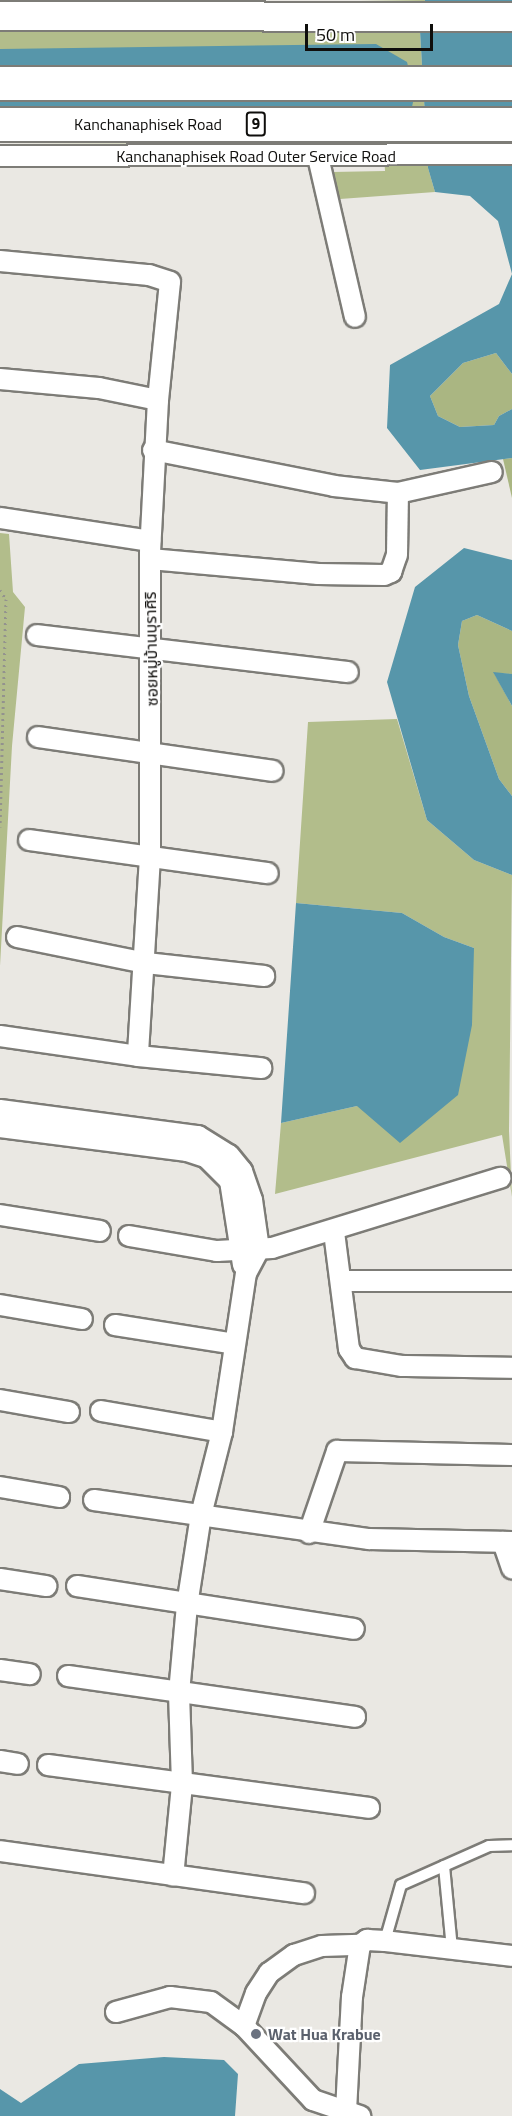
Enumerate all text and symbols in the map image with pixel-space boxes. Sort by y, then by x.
scale bar [308,12,436,50]
text: 50 m [316,21,355,48]
road number: 9 [246,112,266,136]
street label: Kanchanaphisek Road [74,114,222,134]
street label: Kanchanaphisek Road Outer Service Road [116,146,396,166]
street label: ซอยหมู่บ้านบุราศิริ [140,592,162,706]
place label: Wat Hua Krabue [268,2024,381,2044]
marker: Wat Hua Krabue [249,2027,263,2041]

